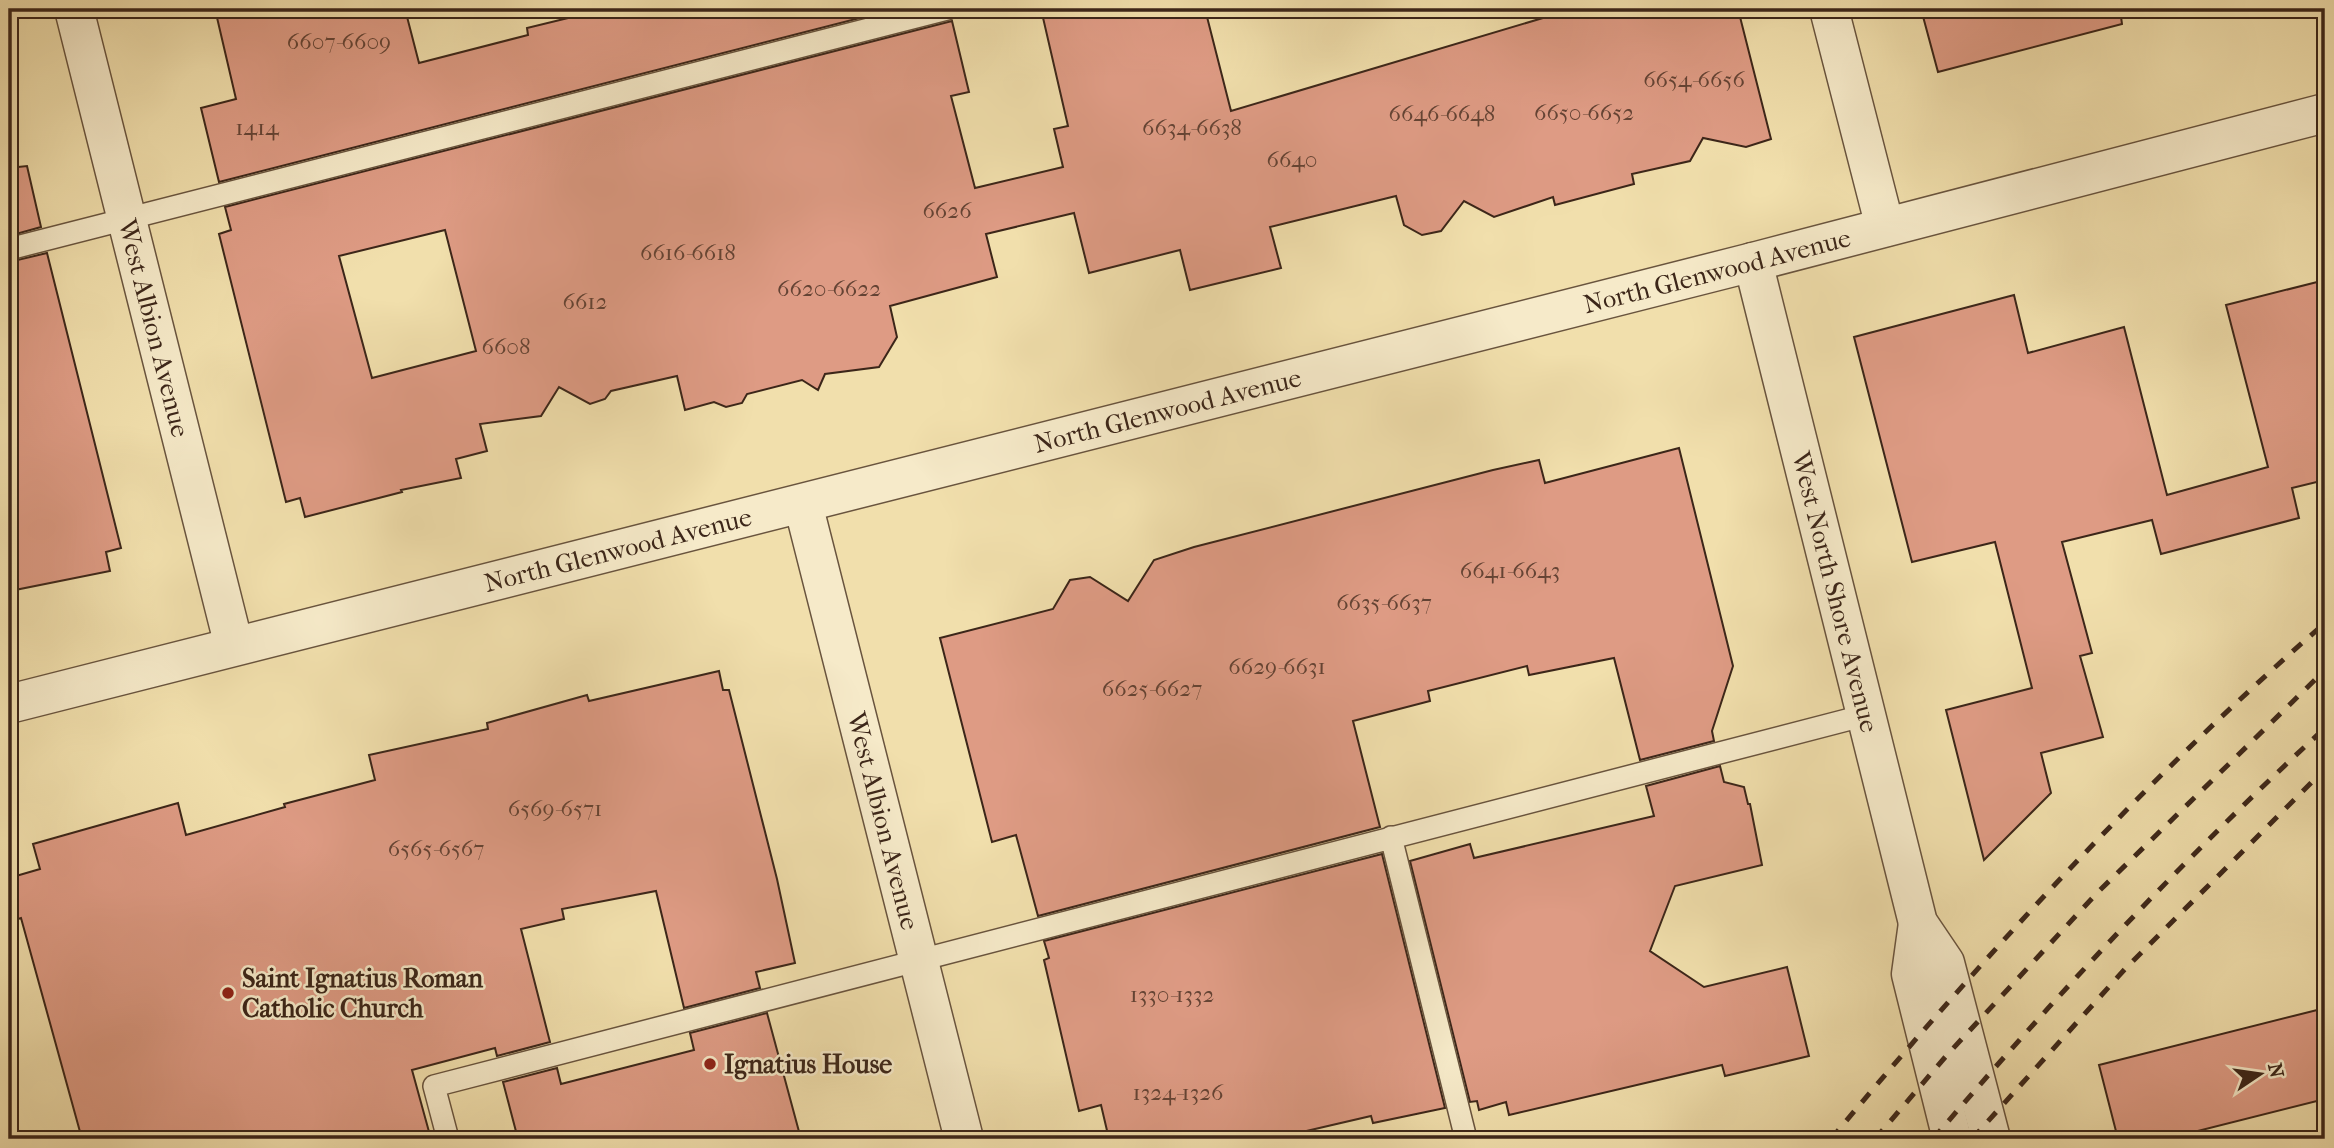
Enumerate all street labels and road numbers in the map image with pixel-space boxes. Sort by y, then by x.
street label: West Albion Avenue [111,215,196,441]
street label: North Glenwood Avenue [1580,222,1854,320]
street label: North Glenwood Avenue [1031,362,1305,460]
street label: West North Shore Avenue [1785,447,1885,736]
street label: North Glenwood Avenue [481,501,755,599]
street label: West Albion Avenue [840,708,925,933]

